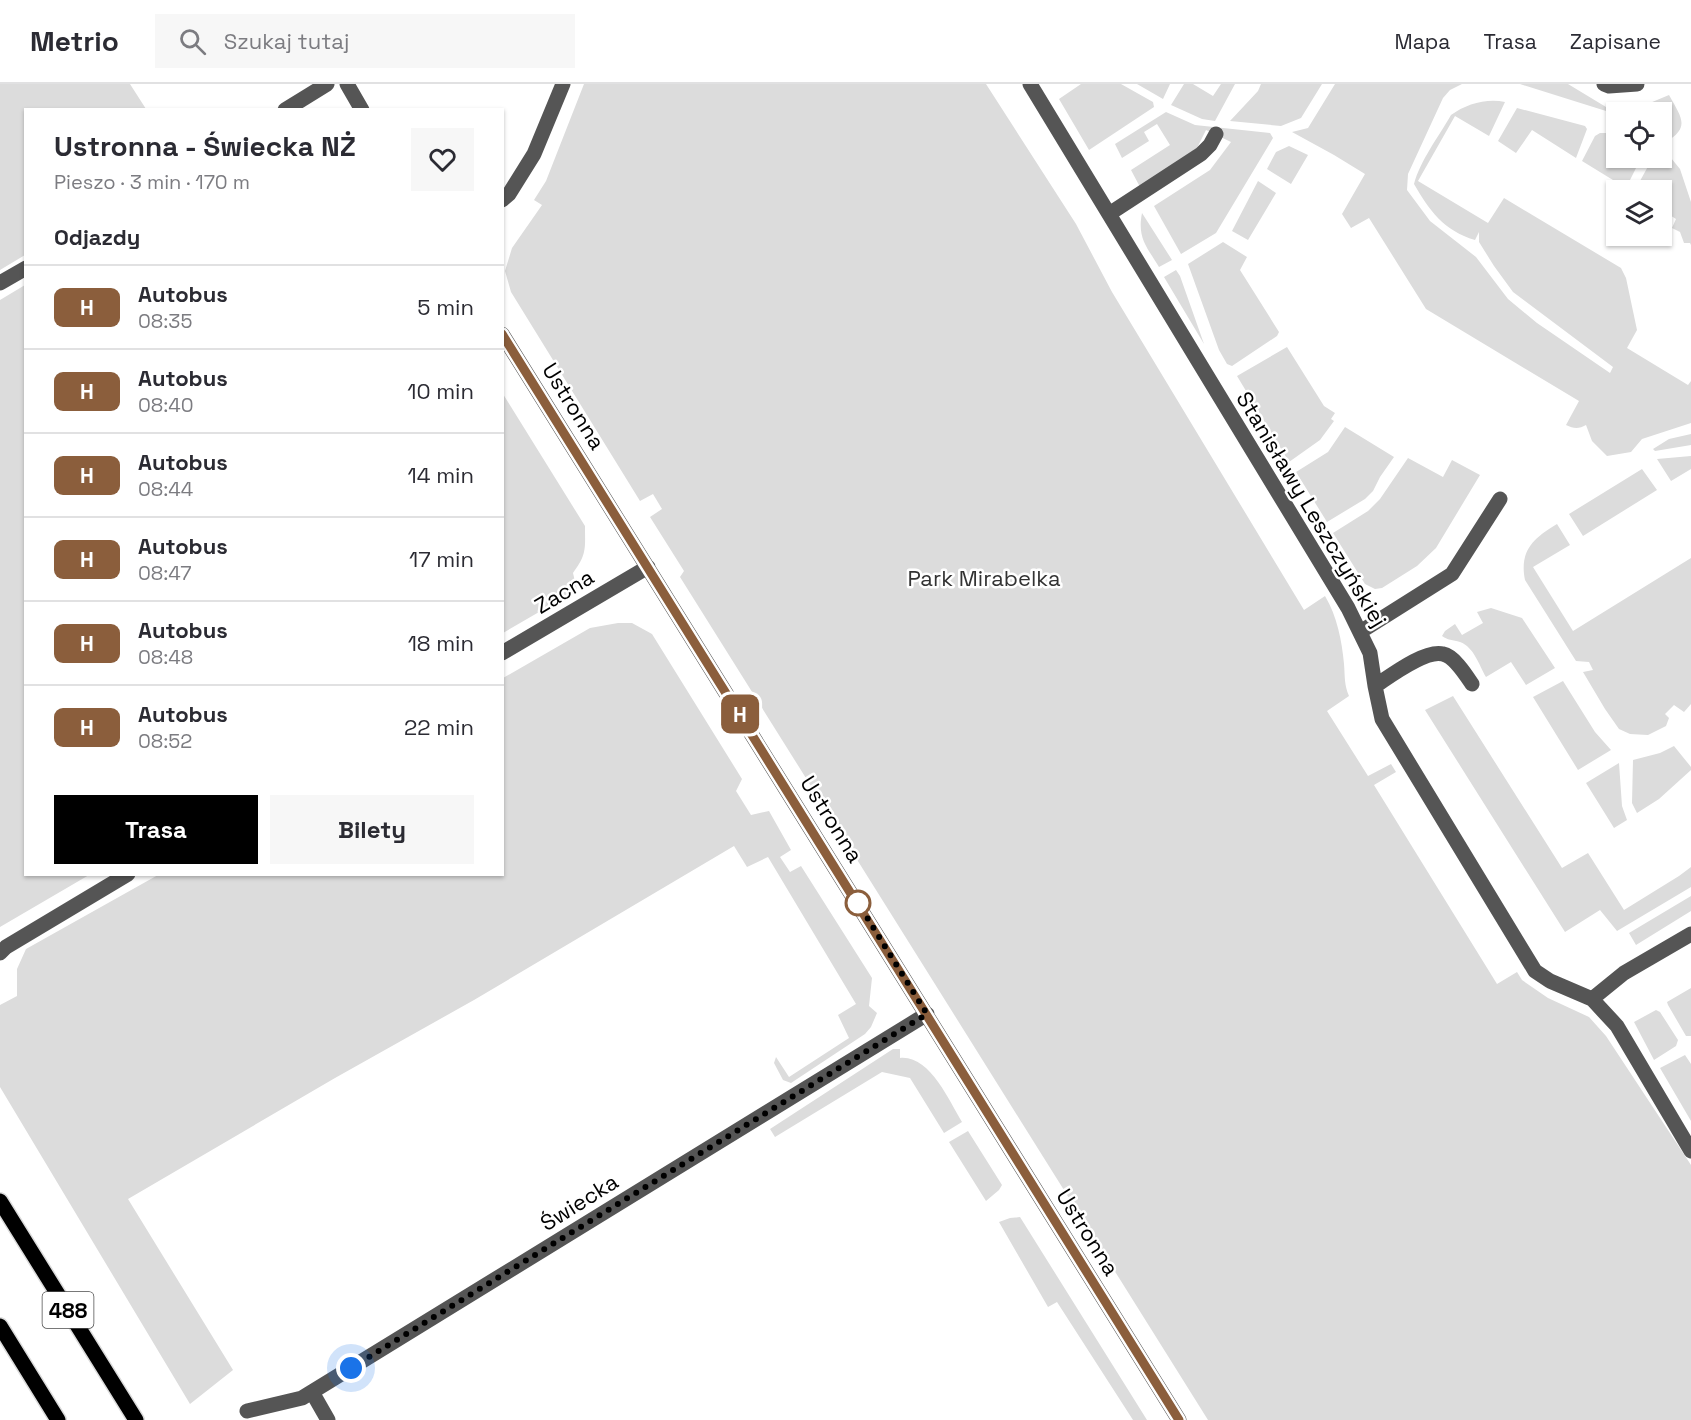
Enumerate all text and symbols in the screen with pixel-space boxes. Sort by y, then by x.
search box [155,14,575,68]
text: Metrio [30,23,119,59]
icon: search [176,25,209,58]
text: Szukaj tutaj [224,27,349,55]
text: Mapa [1395,28,1450,55]
text: Trasa [1483,28,1537,55]
text: Zapisane [1570,28,1661,55]
map controls [1606,102,1672,246]
button: locate [1606,102,1672,168]
text: Ustronna - Świecka NŻ [54,128,356,164]
button: heart [411,128,474,191]
text: Pieszo · 3 min · 170 m [54,169,250,195]
button: layers [1606,180,1672,246]
text: Odjazdy [54,223,140,251]
text: Autobus [138,280,228,308]
text: 5 min [417,293,474,321]
text: H [80,294,94,321]
text: 08:35 [138,308,192,334]
street label: Ustronna [536,357,612,455]
text: Autobus [138,364,228,392]
text: 10 min [407,377,474,405]
text: H [80,378,94,405]
street label: Stanisławy Leszczyńskiej [1230,386,1394,632]
text: 08:40 [138,392,194,418]
text: Autobus [138,448,228,476]
text: 14 min [408,461,474,489]
text: H [80,462,94,489]
text: 08:44 [138,476,193,502]
text: Autobus [138,532,228,560]
text: 17 min [409,545,474,573]
text: H [80,546,94,573]
text: 08:47 [138,560,191,586]
street label: Zacna [529,562,599,620]
park label: Park Mirabelka [907,564,1061,592]
text: Autobus [138,616,228,644]
text: 18 min [408,629,474,657]
text: H [80,630,94,657]
text: 08:48 [138,644,193,670]
line badge: H [720,694,760,734]
text: Autobus [138,700,228,728]
text: H [733,701,747,728]
text: 22 min [404,713,474,741]
text: H [80,714,94,741]
text: 08:52 [138,728,192,754]
street label: Ustronna [794,770,870,868]
button: Trasa [54,795,258,864]
button: Bilety [270,795,474,864]
unlabelled marker [845,890,871,916]
street label: Świecka [535,1167,624,1237]
street label: Ustronna [1050,1183,1126,1281]
road number: 488 [42,1292,94,1328]
your location [336,1353,366,1383]

